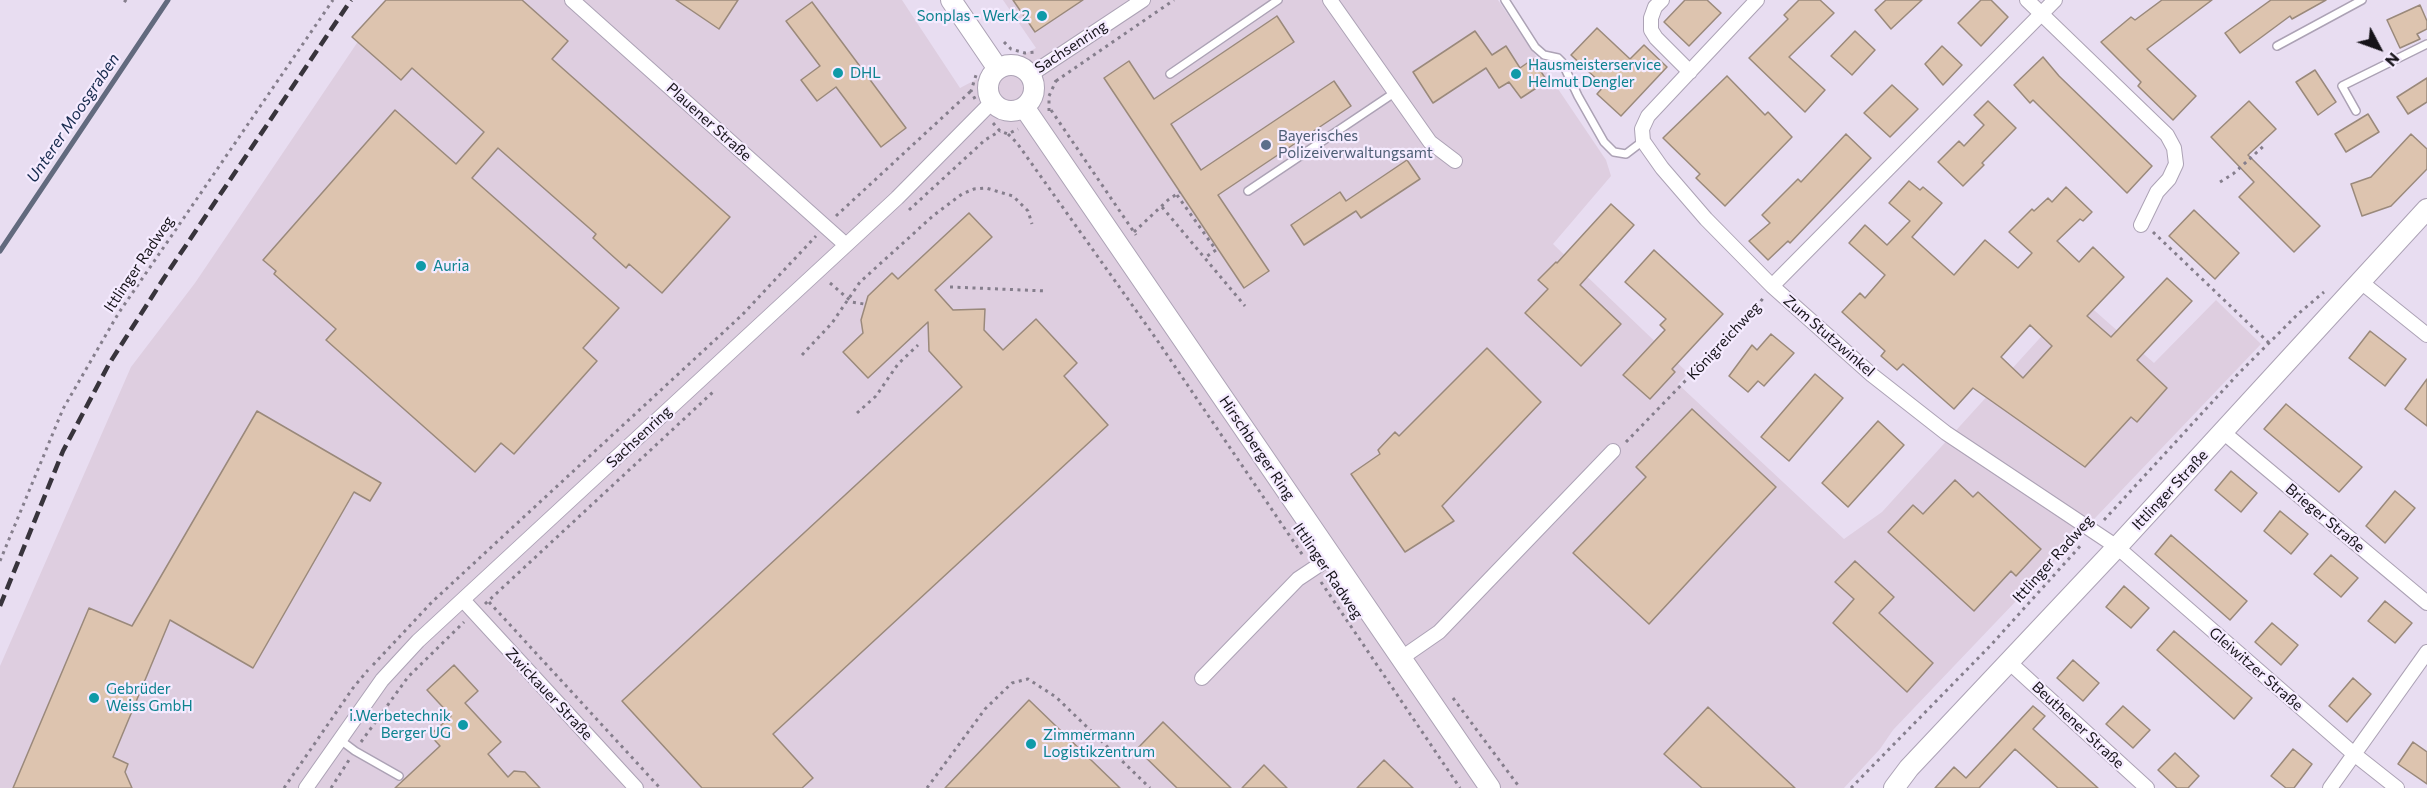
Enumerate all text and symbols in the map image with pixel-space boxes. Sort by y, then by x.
place label: Sonplas - Werk 2 [917,7,1030,25]
marker: Sonplas - Werk 2 [1035,9,1049,23]
street label: Sachsenring [1031,17,1111,77]
north arrow [2349,18,2409,78]
text: N [2382,49,2404,71]
water label: Unterer Moosgraben [23,50,123,186]
place label: Hausmeisterservice Helmut Dengler [1528,56,1661,91]
place label: DHL [850,64,881,82]
marker: DHL [831,66,845,80]
marker: Hausmeisterservice Helmut Dengler [1509,67,1523,81]
street label: Plauener Straße [663,79,755,165]
place label: Bayerisches Polizeiverwaltungsamt [1278,127,1433,162]
marker: Bayerisches Polizeiverwaltungsamt [1259,138,1273,152]
street label: Ittlinger Radweg [100,213,178,315]
place label: Auria [433,257,469,275]
marker: Auria [414,259,428,273]
street label: Zum Stutzwinkel [1780,291,1878,381]
street label: Königreichweg [1683,298,1765,384]
street label: Hirschberger Ring [1215,392,1299,504]
street label: Sachsenring [603,402,675,472]
street label: Ittlinger Straße [2128,446,2212,534]
street label: Brieger Straße [2282,480,2368,556]
street label: Ittlinger Radweg [2009,511,2097,607]
street label: Ittlinger Radweg [1289,520,1367,622]
street label: Gleiwitzer Straße [2205,623,2307,715]
street label: Zwickauer Straße [502,644,596,744]
street label: Beuthener Straße [2028,678,2128,772]
place label: Gebrüder Weiss GmbH [106,680,193,715]
marker: Gebrüder Weiss GmbH [87,691,101,705]
place label: i.Werbetechnik Berger UG [349,707,451,742]
marker: i.Werbetechnik Berger UG [456,718,470,732]
place label: Zimmermann Logistikzentrum [1043,726,1155,761]
marker: Zimmermann Logistikzentrum [1024,737,1038,751]

